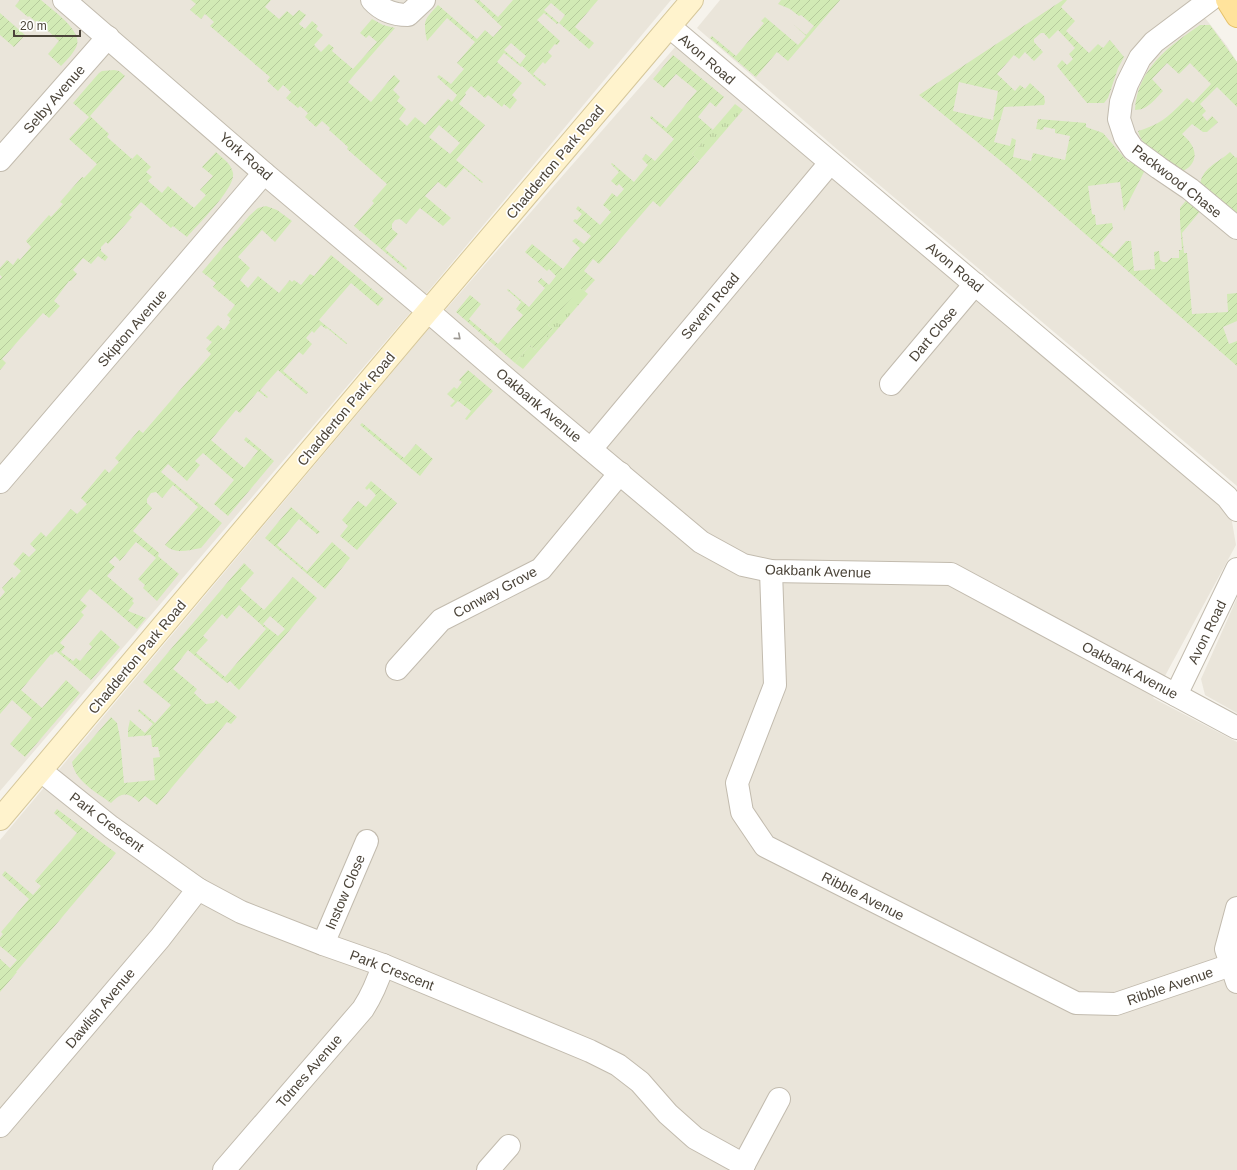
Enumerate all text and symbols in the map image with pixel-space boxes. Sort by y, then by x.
scale bar [14,12,80,38]
text: 20 m [20,19,47,33]
street label: Avon Road [676,30,738,88]
street label: Selby Avenue [20,61,88,136]
street label: Chadderton Park Road [503,102,607,222]
street label: York Road [216,129,276,183]
street label: Packwood Chase [1129,141,1225,221]
street label: Avon Road [923,239,987,295]
street label: Severn Road [678,270,742,342]
street label: Skipton Avenue [94,286,170,370]
street label: Dart Close [906,303,961,364]
one-way arrow [453,332,460,339]
street label: Chadderton Park Road [294,349,398,469]
street label: Oakbank Avenue [493,365,585,445]
street label: Oakbank Avenue [765,561,872,581]
street label: Conway Grove [450,563,540,621]
street label: Chadderton Park Road [85,597,189,717]
street label: Avon Road [1185,597,1229,667]
street label: Oakbank Avenue [1079,638,1181,702]
street label: Park Crescent [67,789,147,855]
street label: Instow Close [322,852,368,932]
street label: Ribble Avenue [819,868,907,924]
street label: Park Crescent [348,947,436,993]
street label: Ribble Avenue [1125,964,1215,1008]
street label: Dawlish Avenue [62,965,138,1051]
street label: Totnes Avenue [273,1031,345,1111]

